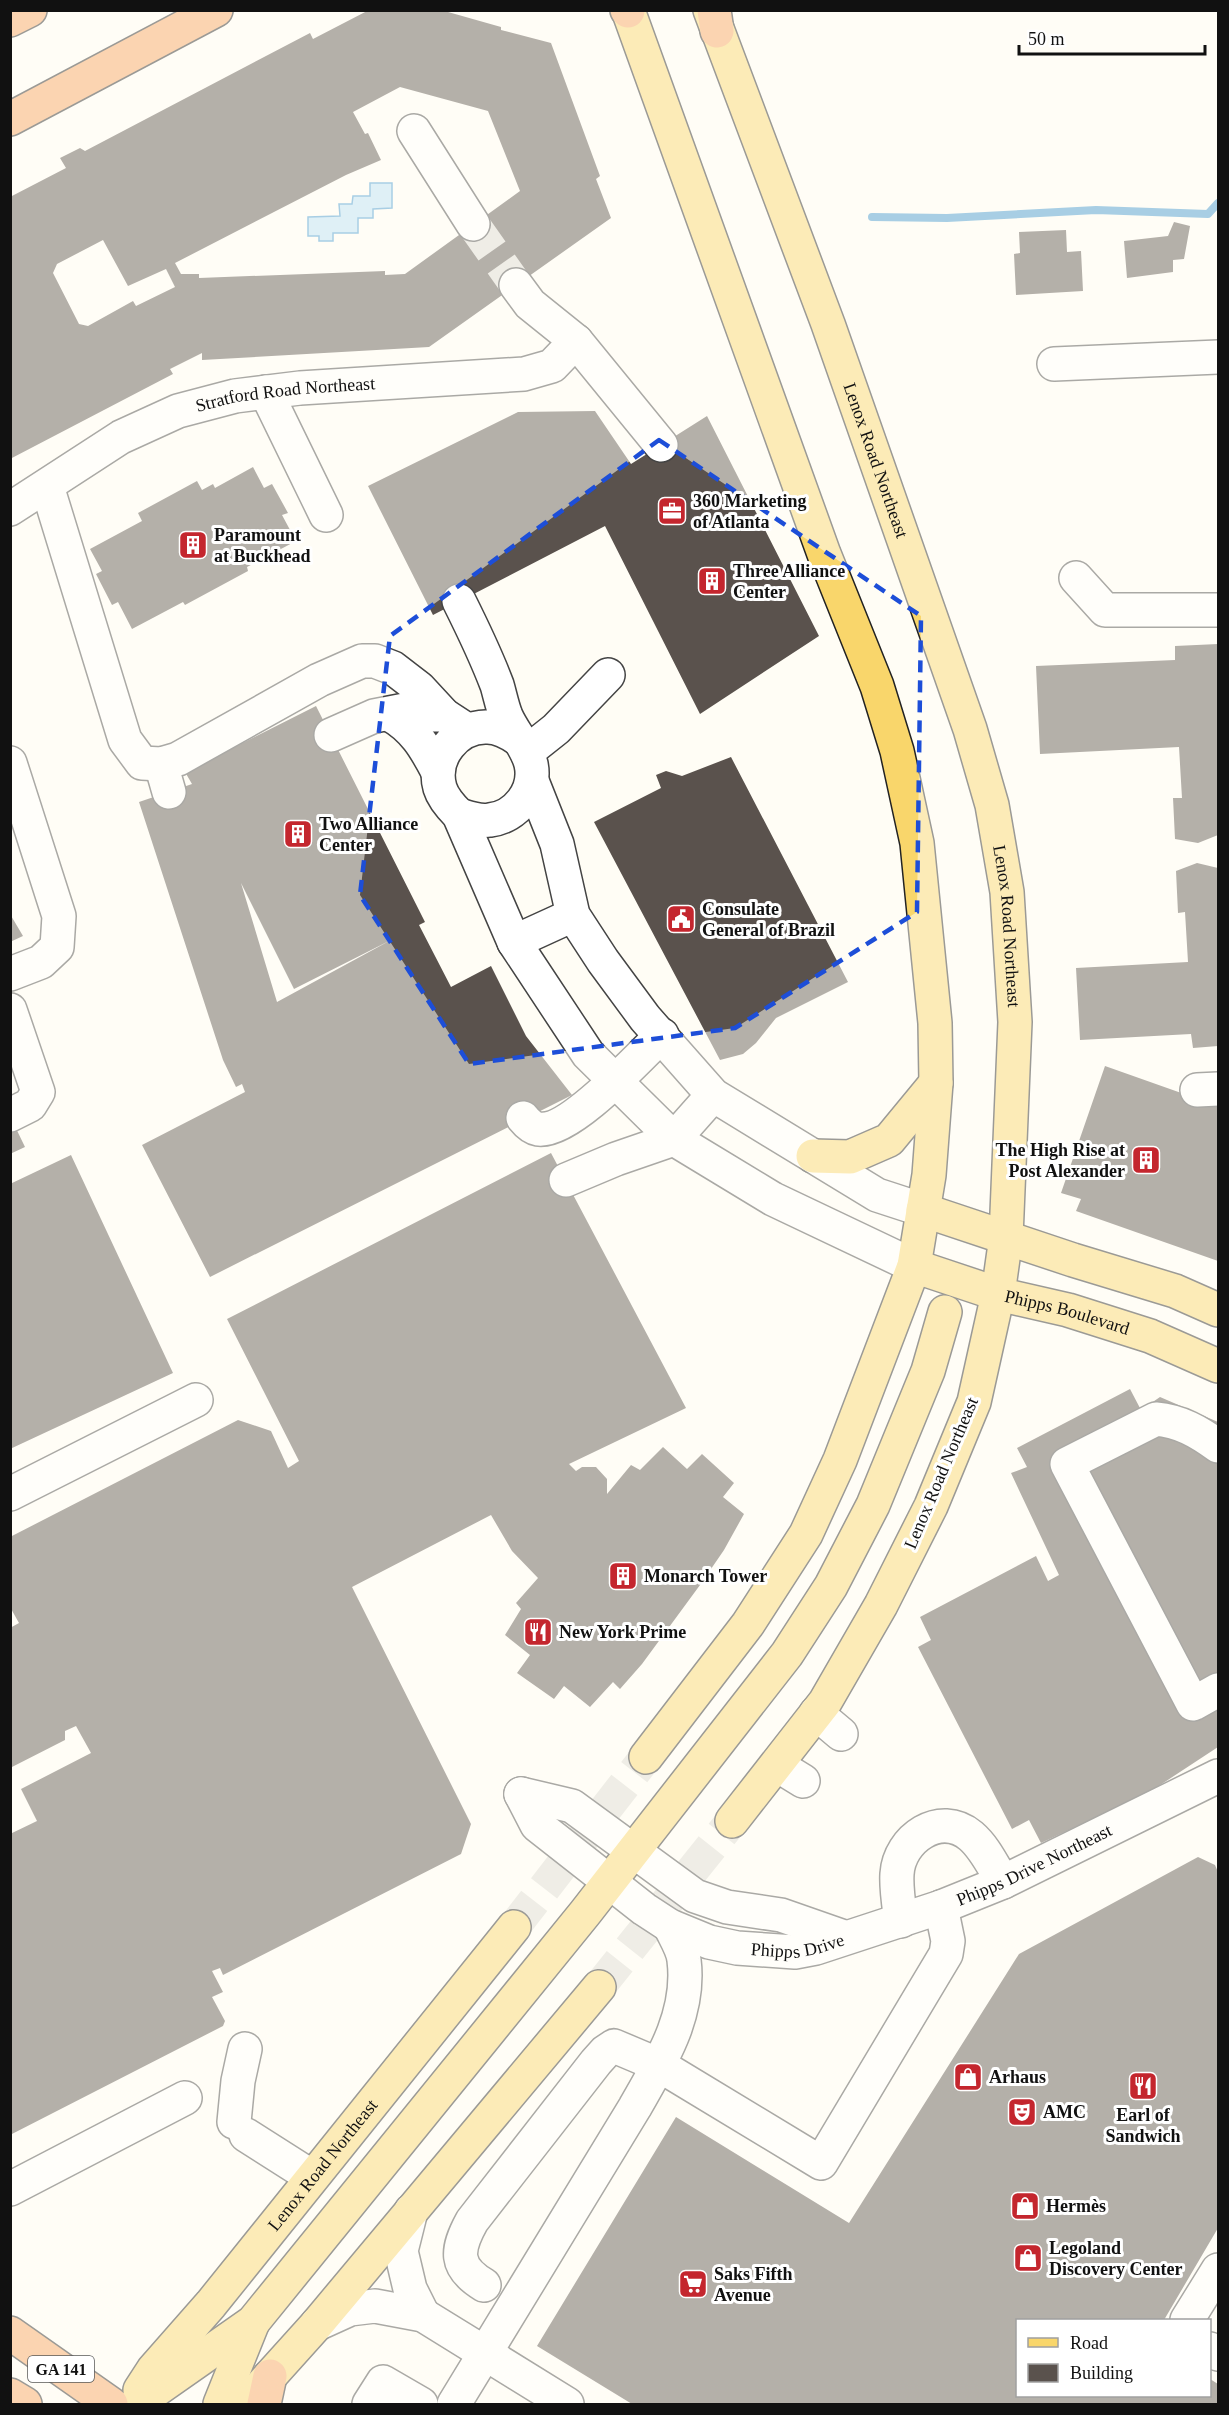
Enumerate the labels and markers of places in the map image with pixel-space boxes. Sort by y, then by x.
place label: 360 Marketing of Atlanta [693,491,806,532]
office icon: 360 Marketing of Atlanta [656,495,688,527]
place label: Paramount at Buckhead [214,525,311,566]
building icon: Paramount at Buckhead [177,529,209,561]
place label: Three Alliance Center [733,561,845,602]
building icon: Three Alliance Center [696,565,728,597]
place label: Two Alliance Center [319,814,418,855]
building icon: Two Alliance Center [282,818,314,850]
place label: Consulate General of Brazil [702,899,835,940]
public building icon: Consulate General of Brazil [665,903,697,935]
place label: The High Rise at Post Alexander [995,1140,1125,1181]
building icon: The High Rise at Post Alexander [1130,1144,1162,1176]
building icon: Monarch Tower [607,1560,639,1592]
place label: Monarch Tower [644,1566,767,1586]
restaurant icon: New York Prime [522,1616,554,1648]
place label: New York Prime [559,1622,686,1642]
shop icon: Arhaus [952,2061,984,2093]
place label: Arhaus [989,2067,1046,2087]
restaurant icon: Earl of Sandwich [1127,2070,1159,2102]
theatre icon: AMC [1006,2096,1038,2128]
place label: AMC [1043,2102,1086,2122]
place label: Earl of Sandwich [1105,2105,1181,2146]
shop icon: Hermès [1009,2190,1041,2222]
place label: Hermès [1046,2196,1106,2216]
place label: Legoland Discovery Center [1049,2238,1182,2279]
shop icon: Legoland Discovery Center [1012,2242,1044,2274]
place label: Saks Fifth Avenue [714,2264,793,2305]
supermarket icon: Saks Fifth Avenue [677,2268,709,2300]

